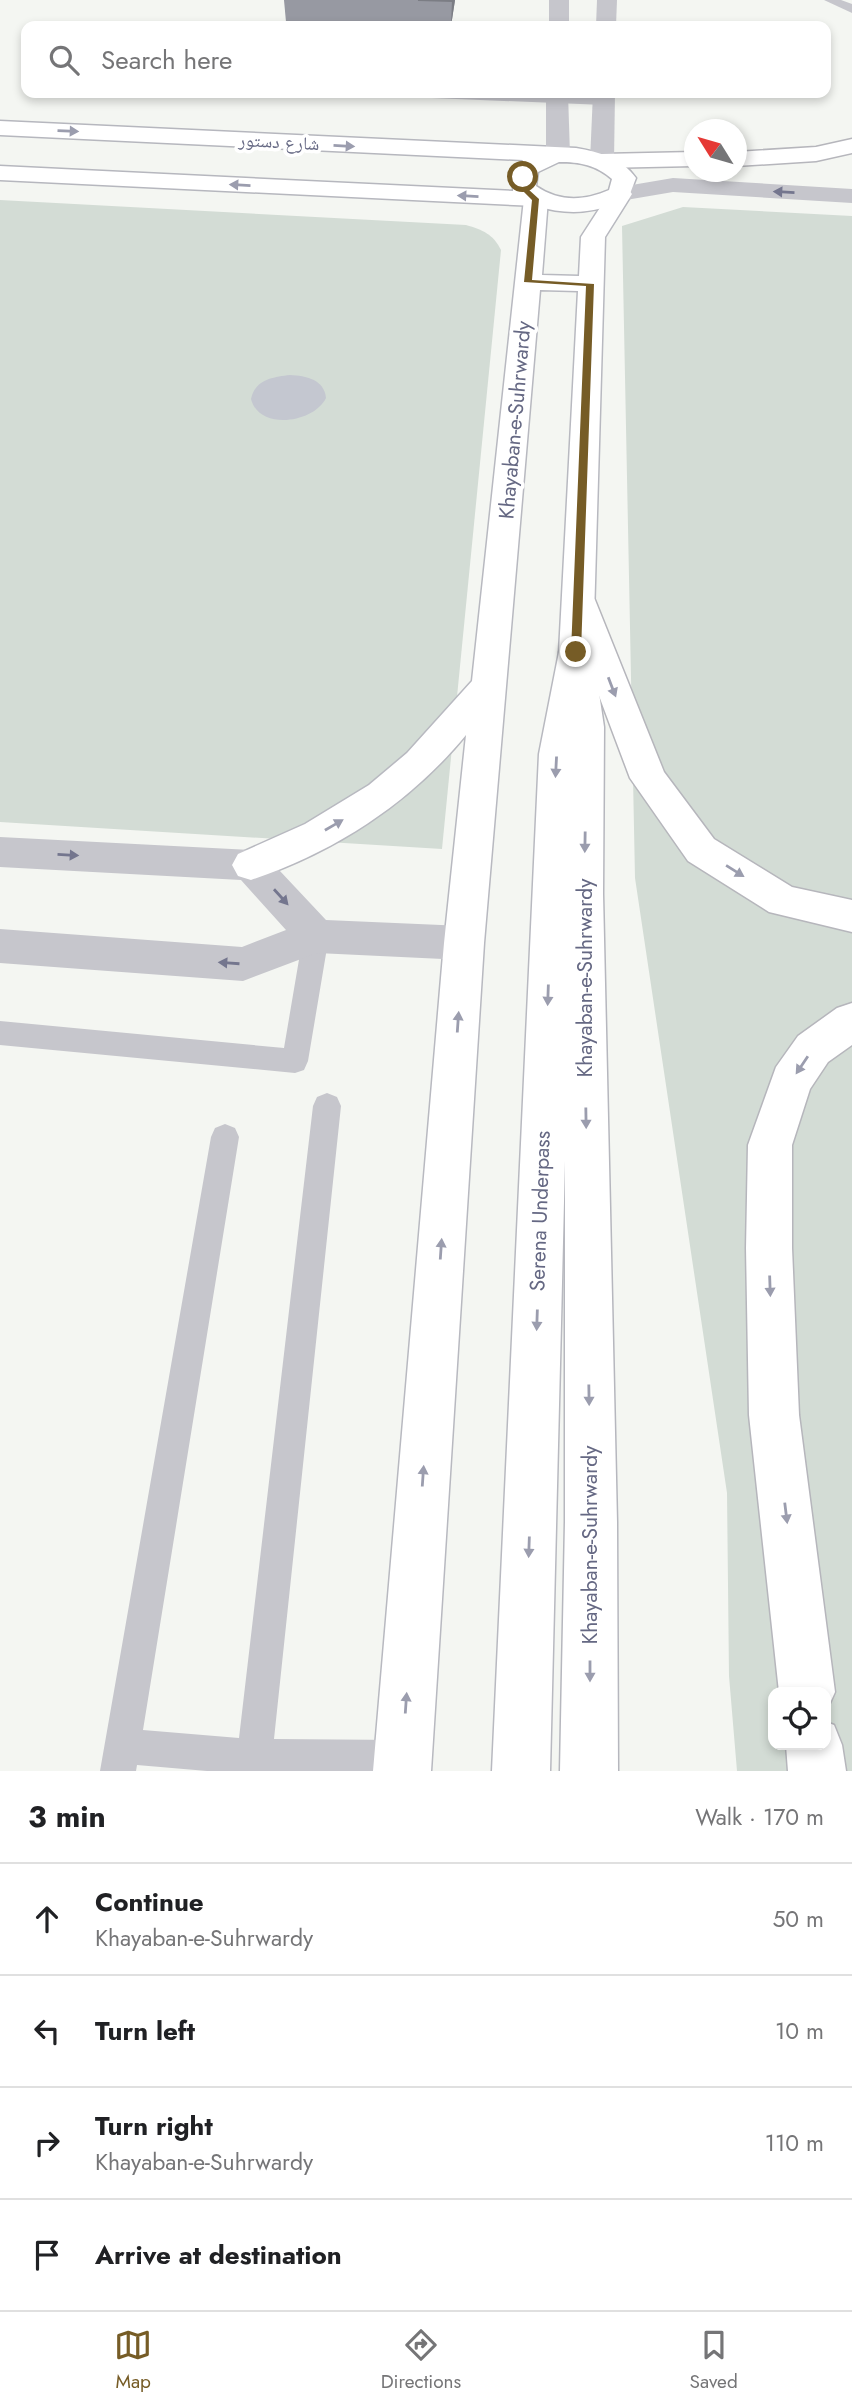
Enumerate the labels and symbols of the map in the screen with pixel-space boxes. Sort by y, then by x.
north arrow [684,119,747,182]
one-way arrow [57,125,79,136]
street label: شارع دستور [237,127,320,157]
one-way arrow [334,141,356,152]
route start [507,161,538,192]
one-way arrow [229,179,251,190]
one-way arrow [773,186,795,197]
one-way arrow [456,190,478,201]
street label: Khayaban-e-Suhrwardy [491,319,539,521]
route end [560,636,591,667]
one-way arrow [607,676,618,697]
one-way arrow [551,757,562,779]
one-way arrow [325,819,344,831]
one-way arrow [579,831,590,853]
one-way arrow [57,850,79,861]
one-way arrow [726,864,745,877]
street label: Khayaban-e-Suhrwardy [570,878,600,1078]
one-way arrow [273,888,289,906]
one-way arrow [218,957,240,968]
one-way arrow [542,984,553,1006]
one-way arrow [453,1011,464,1033]
one-way arrow [795,1055,808,1075]
one-way arrow [580,1108,592,1130]
street label: Serena Underpass [522,1130,558,1292]
one-way arrow [436,1238,447,1260]
one-way arrow [764,1275,775,1297]
one-way arrow [531,1309,542,1331]
one-way arrow [584,1384,595,1406]
street label: Khayaban-e-Suhrwardy [575,1445,605,1645]
one-way arrow [418,1465,429,1487]
one-way arrow [781,1502,792,1524]
one-way arrow [523,1537,534,1559]
one-way arrow [584,1661,596,1683]
one-way arrow [401,1692,412,1714]

